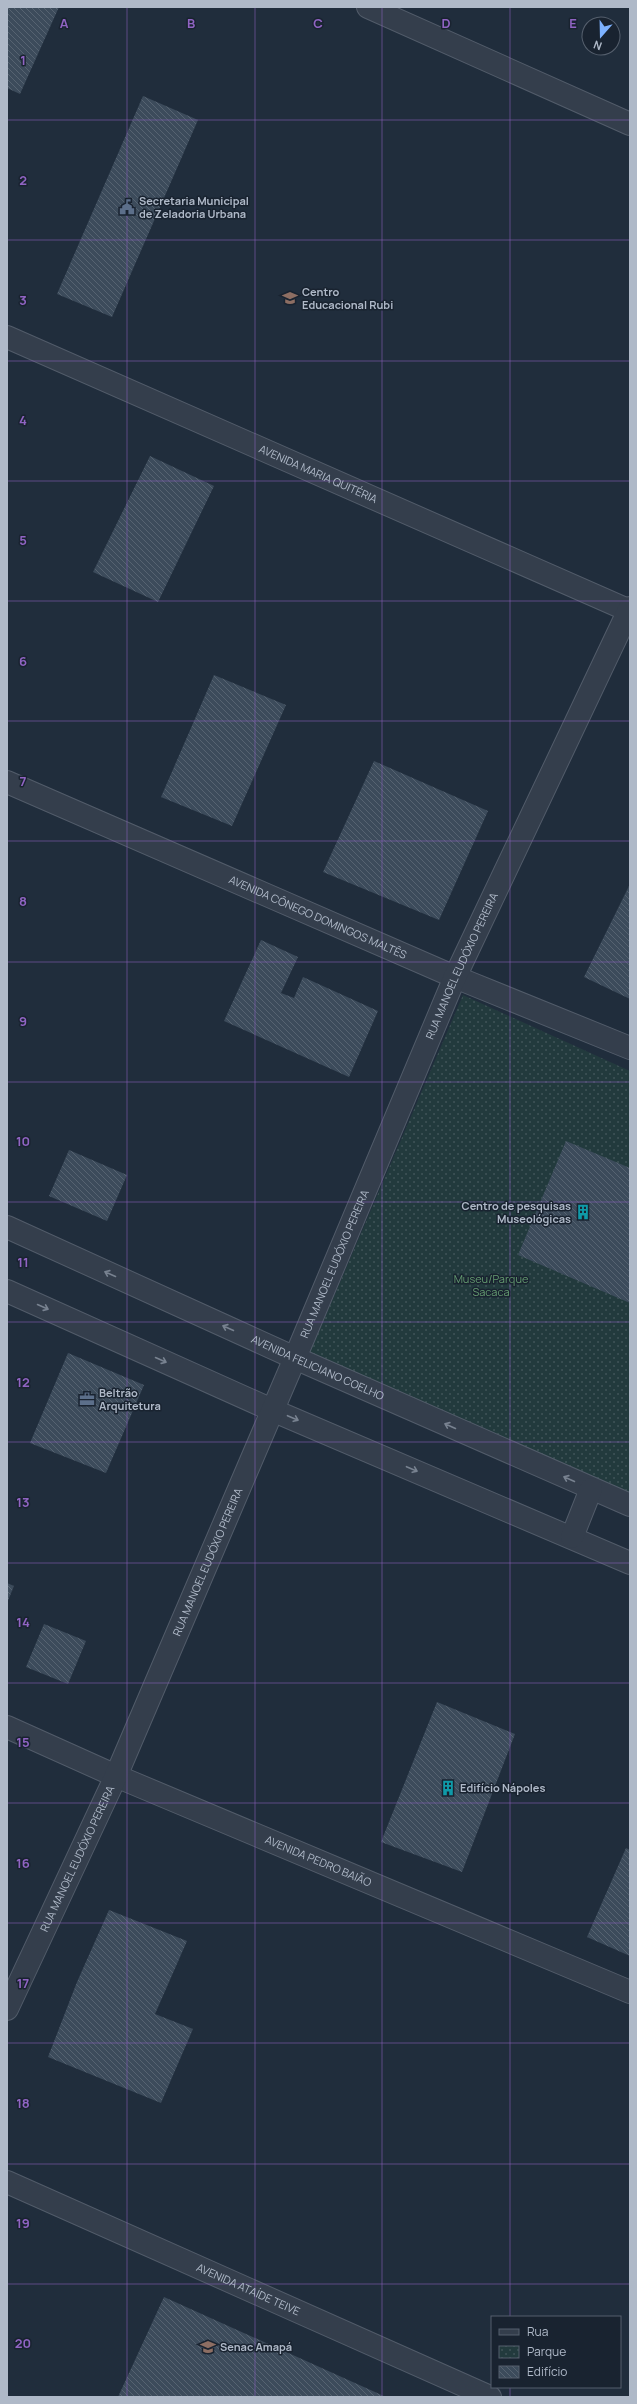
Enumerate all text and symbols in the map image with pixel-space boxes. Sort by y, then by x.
text: A [60,14,69,32]
text: B [187,14,195,32]
text: C [313,14,323,32]
text: D [441,14,451,32]
text: E [569,14,577,32]
north arrow [581,16,621,56]
text: N [591,37,604,54]
text: 1 [20,51,26,69]
text: 2 [19,171,27,189]
place label: Secretaria Municipal de Zeladoria Urbana [139,193,249,221]
public building icon: Secretaria Municipal de Zeladoria Urbana [118,198,136,216]
place label: Centro Educacional Rubi [302,284,393,312]
school or university icon: Centro Educacional Rubi [281,289,299,307]
text: 3 [19,291,27,309]
text: 4 [19,411,27,429]
street label: AVENIDA MARIA QUITÉRIA [257,441,380,506]
text: 5 [19,531,27,549]
text: 6 [19,652,27,670]
text: 7 [20,772,27,790]
street label: AVENIDA CÔNEGO DOMINGOS MALTÊS [227,872,409,962]
street label: RUA MANOEL EUDÓXIO PEREIRA [422,890,501,1042]
text: 8 [19,892,27,910]
text: 9 [19,1012,27,1030]
text: 10 [16,1132,30,1150]
street label: RUA MANOEL EUDÓXIO PEREIRA [296,1187,372,1340]
place label: Centro de pesquisas Museológicas [462,1198,571,1226]
building icon: Centro de pesquisas Museológicas [574,1203,592,1221]
text: 11 [17,1253,29,1271]
one-way arrow [104,1270,116,1277]
park label: Museu/Parque Sacaca [454,1271,529,1299]
one-way arrow [36,1303,48,1311]
one-way arrow [223,1324,235,1331]
street label: AVENIDA FELICIANO COELHO [249,1331,387,1403]
one-way arrow [155,1357,167,1364]
text: 12 [16,1373,30,1391]
place label: Beltrão Arquitetura [99,1385,161,1413]
office icon: Beltrão Arquitetura [78,1390,96,1408]
one-way arrow [286,1415,298,1423]
one-way arrow [444,1422,456,1429]
one-way arrow [406,1466,418,1474]
one-way arrow [563,1474,575,1482]
street label: RUA MANOEL EUDÓXIO PEREIRA [169,1485,246,1638]
text: 13 [16,1493,30,1511]
text: 14 [16,1613,30,1631]
text: 15 [16,1733,30,1751]
building icon: Edifício Nápoles [439,1779,457,1797]
place label: Edifício Nápoles [460,1780,545,1795]
street label: RUA MANOEL EUDÓXIO PEREIRA [36,1783,118,1934]
street label: AVENIDA PEDRO BAIÃO [263,1832,374,1890]
text: 16 [16,1854,30,1872]
text: 17 [17,1974,29,1992]
text: 18 [16,2094,30,2112]
text: 19 [16,2214,30,2232]
street label: AVENIDA ATAÍDE TEIVE [194,2259,303,2319]
legend [491,2316,621,2388]
text: Rua [527,2323,548,2340]
text: 20 [15,2334,31,2352]
school or university icon: Senac Amapá [199,2338,217,2356]
place label: Senac Amapá [220,2339,292,2354]
text: Parque [527,2343,566,2360]
text: Edifício [527,2363,567,2380]

